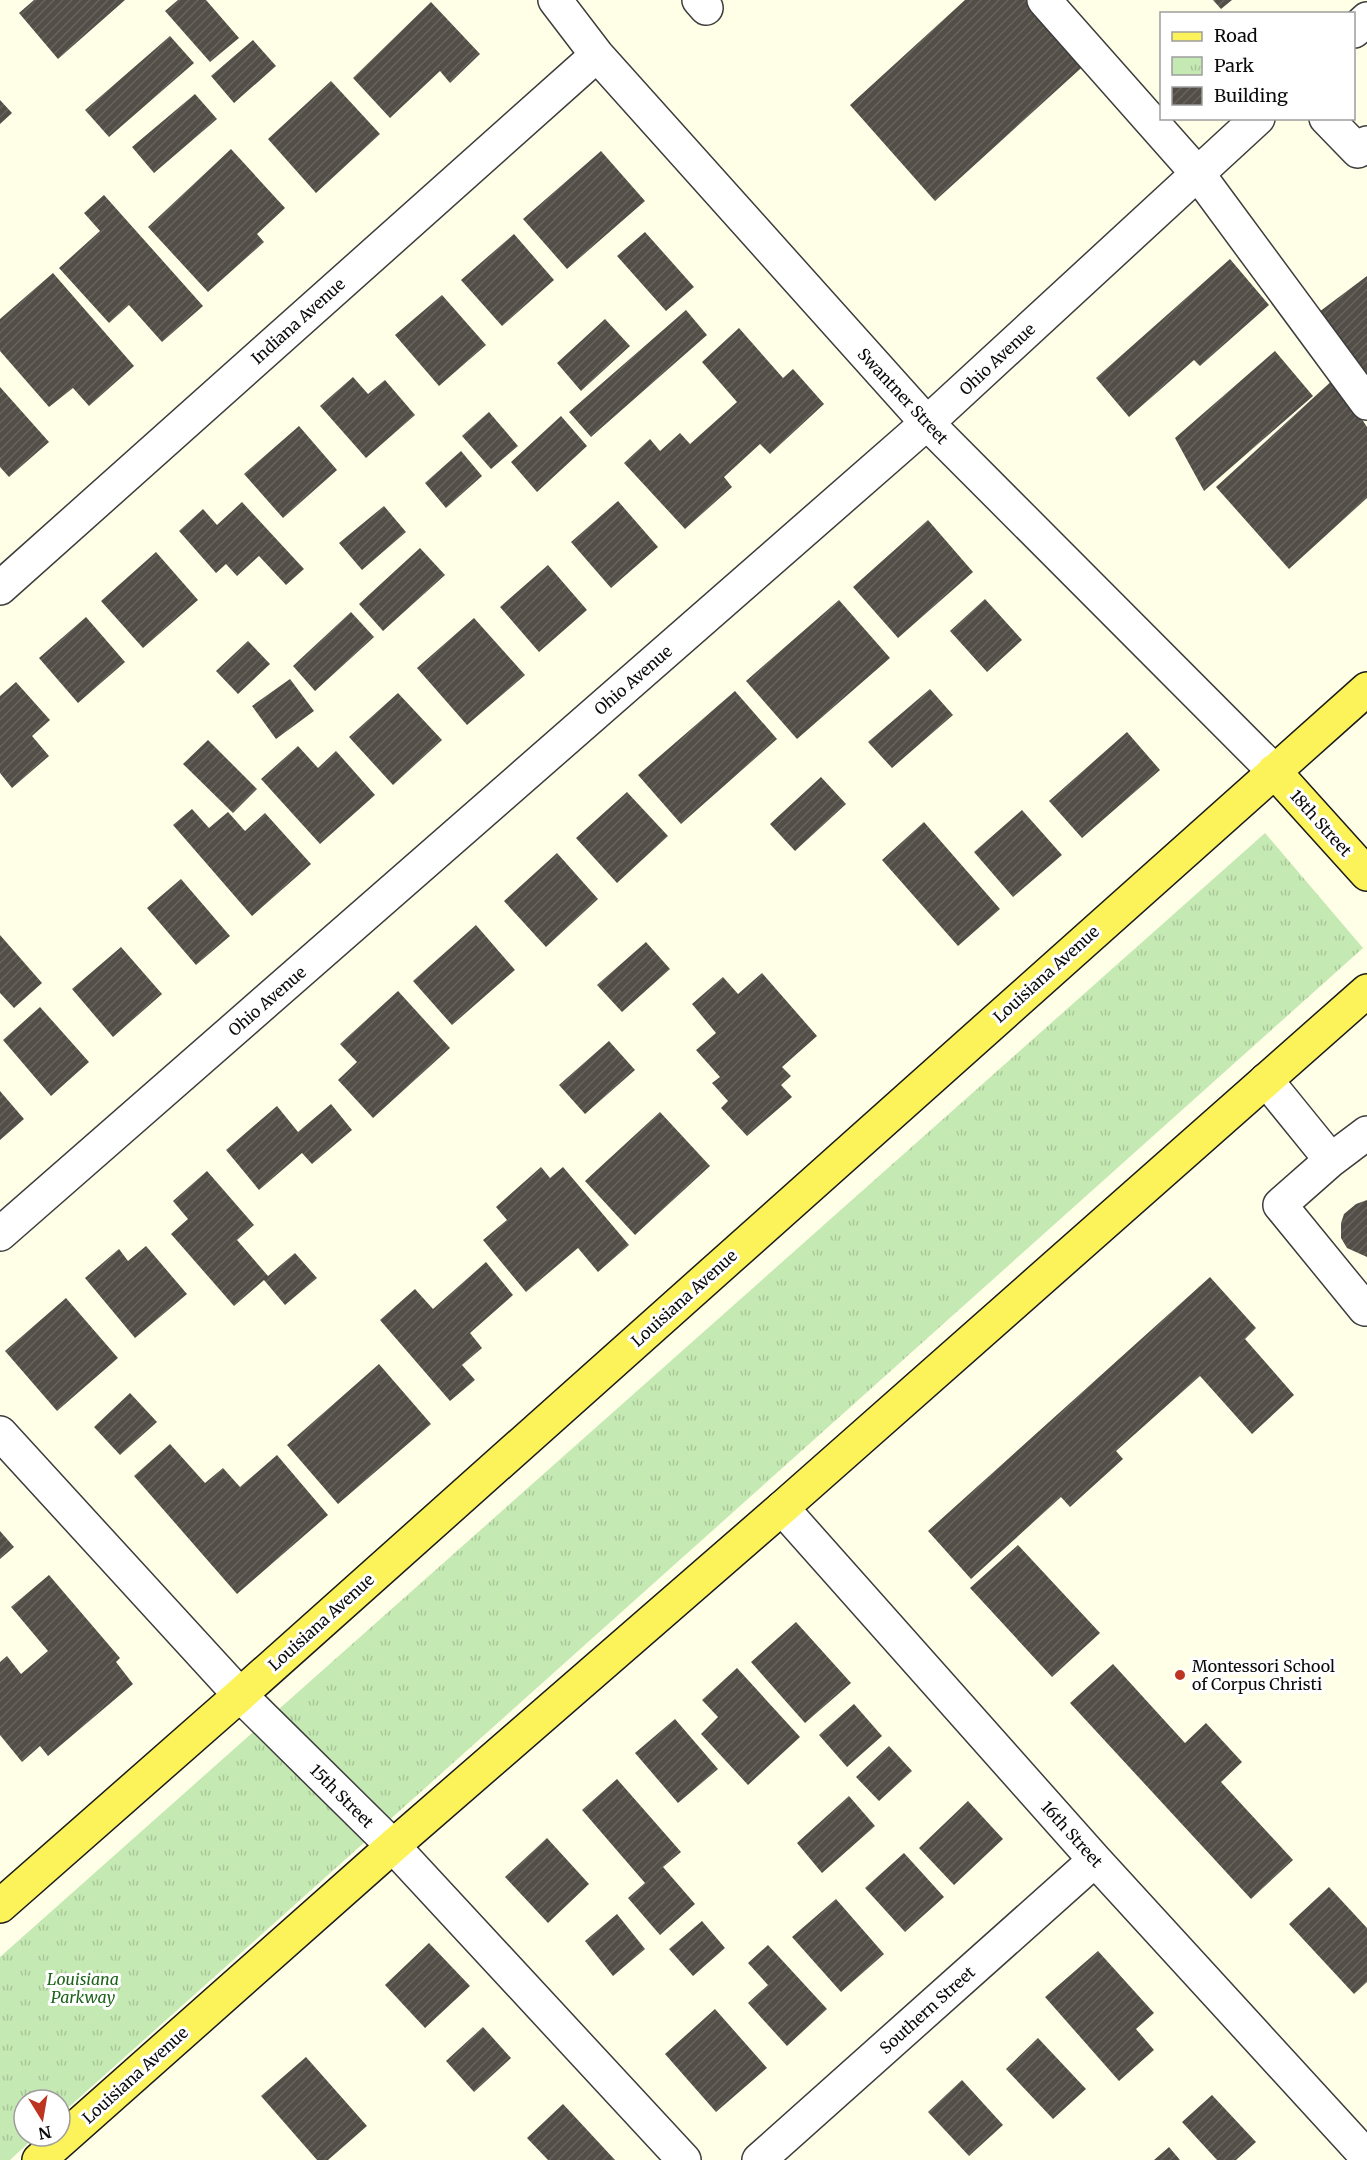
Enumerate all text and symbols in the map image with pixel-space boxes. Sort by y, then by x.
legend [1160,12,1355,120]
text: Road [1214,24,1258,47]
text: Park [1214,54,1255,77]
text: Building [1214,84,1288,107]
street label: Indiana Avenue [247,274,349,368]
street label: Ohio Avenue [955,319,1039,399]
street label: Swantner Street [853,344,953,449]
street label: Ohio Avenue [590,641,676,719]
street label: 18th Street [1286,786,1357,861]
street label: Louisiana Avenue [989,921,1103,1027]
street label: Ohio Avenue [224,962,310,1040]
street label: Louisiana Avenue [627,1245,741,1351]
street label: Louisiana Avenue [264,1569,378,1675]
place label: Montessori School of Corpus Christi [1192,1656,1335,1694]
marker: Montessori School of Corpus Christi [1173,1668,1187,1682]
street label: 15th Street [306,1760,379,1833]
street label: 16th Street [1037,1797,1108,1872]
street label: Southern Street [875,1961,979,2058]
park label: Louisiana Parkway [47,1969,119,2007]
street label: Louisiana Avenue [78,2022,192,2128]
north arrow [12,2088,72,2148]
text: N [36,2122,53,2144]

